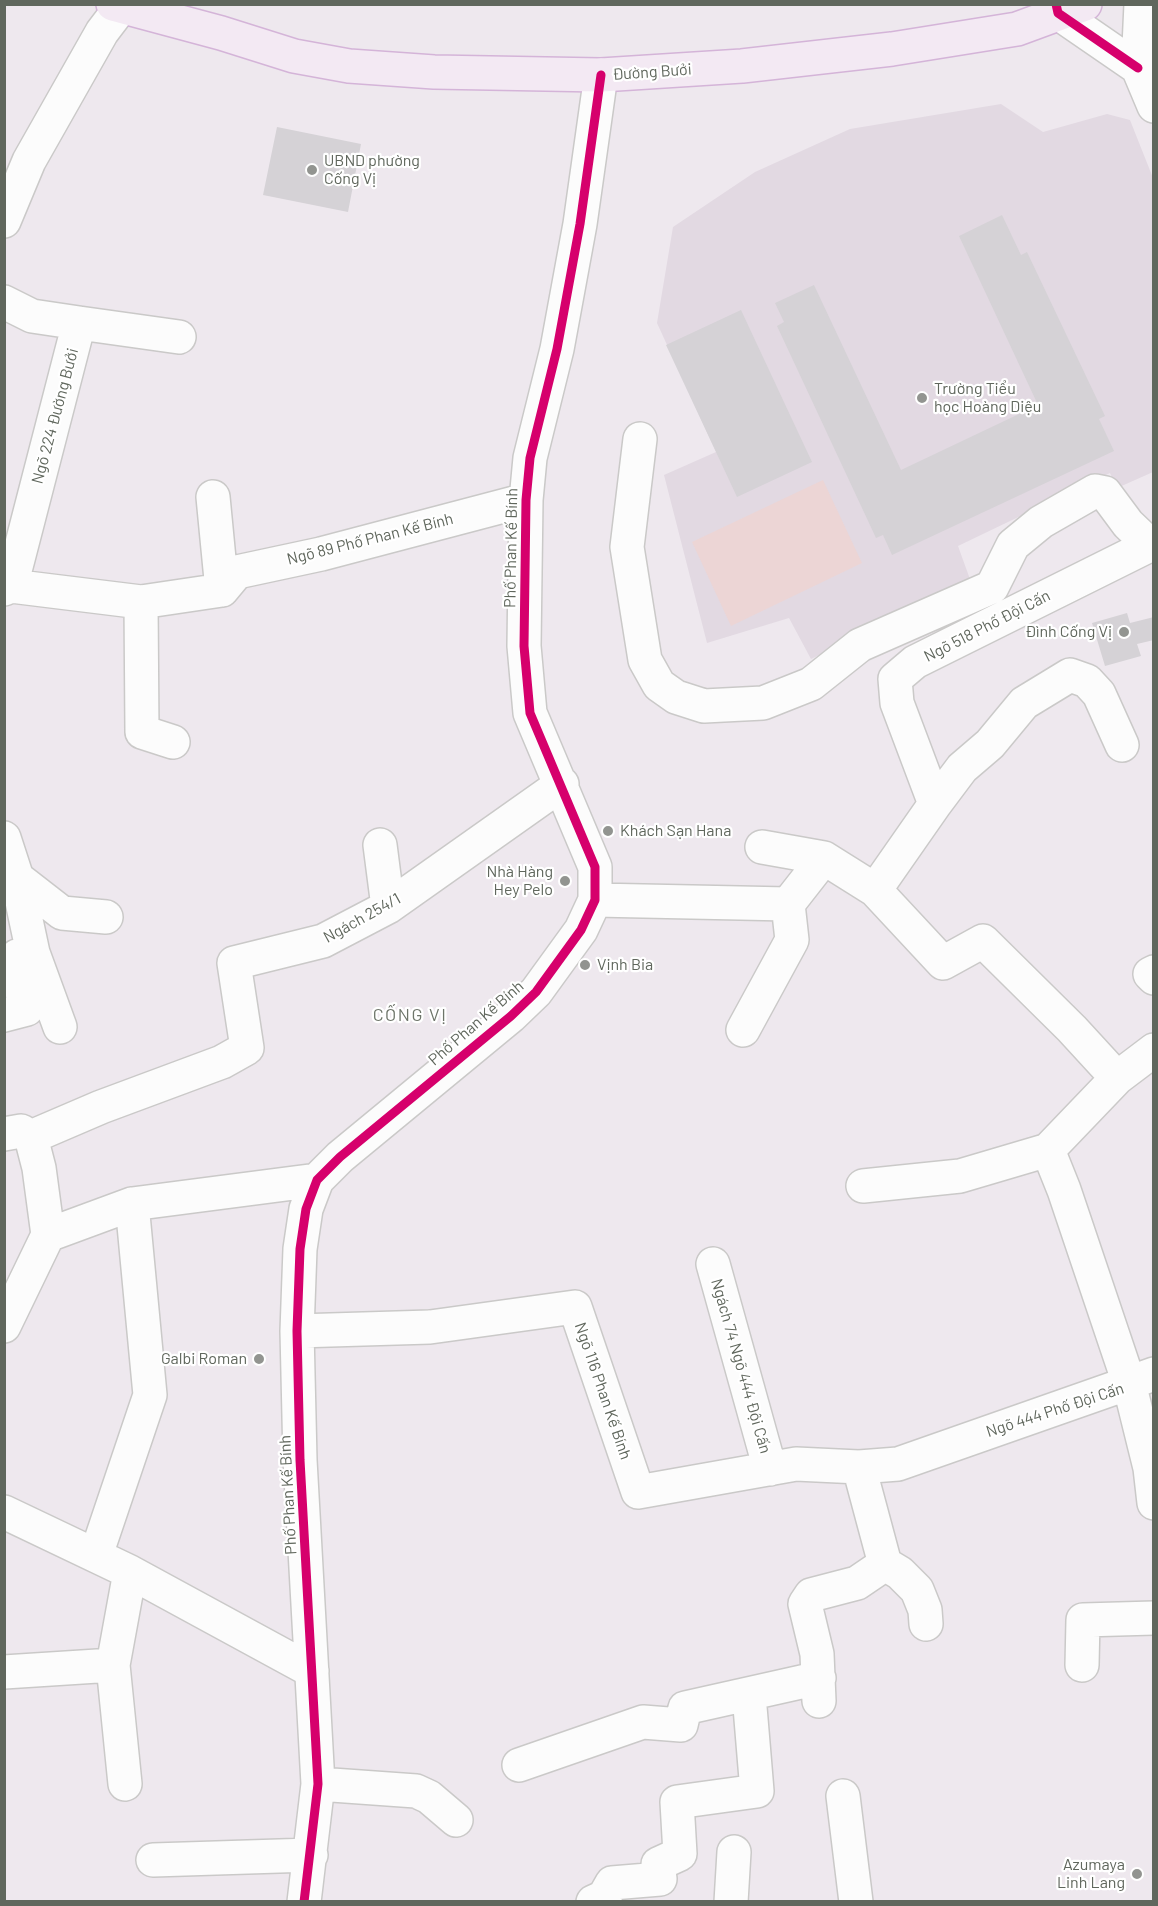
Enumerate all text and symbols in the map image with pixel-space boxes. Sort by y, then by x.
street label: Đường Bưởi [612,60,692,84]
place label: UBND phường Cống Vị [324,151,420,189]
marker: UBND phường Cống Vị [305,163,319,177]
street label: Ngõ 224 Đường Bưởi [28,346,82,486]
place label: Trường Tiểu học Hoàng Diệu [934,379,1041,417]
marker: Trường Tiểu học Hoàng Diệu [915,391,929,405]
street label: Phố Phan Kế Bính [500,488,522,608]
street label: Ngõ 89 Phố Phan Kế Bính [285,509,455,569]
street label: Ngõ 518 Phố Đội Cấn [921,586,1053,666]
place label: Đình Cống Vị [1025,622,1112,642]
marker: Đình Cống Vị [1117,625,1131,639]
place label: Khách Sạn Hana [620,821,731,841]
marker: Khách Sạn Hana [601,824,615,838]
place label: Nhà Hàng Hey Pelo [486,862,553,900]
marker: Nhà Hàng Hey Pelo [558,874,572,888]
street label: Ngách 254/1 [320,889,404,947]
place label: Vịnh Bia [597,955,653,975]
marker: Vịnh Bia [578,958,592,972]
street label: Phố Phan Kế Bính [425,976,527,1070]
district label: CỐNG VỊ [373,1004,447,1026]
street label: Ngách 74 Ngõ 444 Đội Cấn [707,1276,775,1456]
street label: Ngõ 116 Phan Kế Bính [571,1320,635,1462]
place label: Galbi Roman [161,1349,247,1369]
marker: Galbi Roman [252,1352,266,1366]
street label: Ngõ 444 Phố Đội Cấn [984,1379,1126,1441]
street label: Phố Phan Kế Bính [275,1435,301,1555]
place label: Azumaya Linh Lang [1057,1855,1125,1893]
marker: Azumaya Linh Lang [1130,1867,1144,1881]

